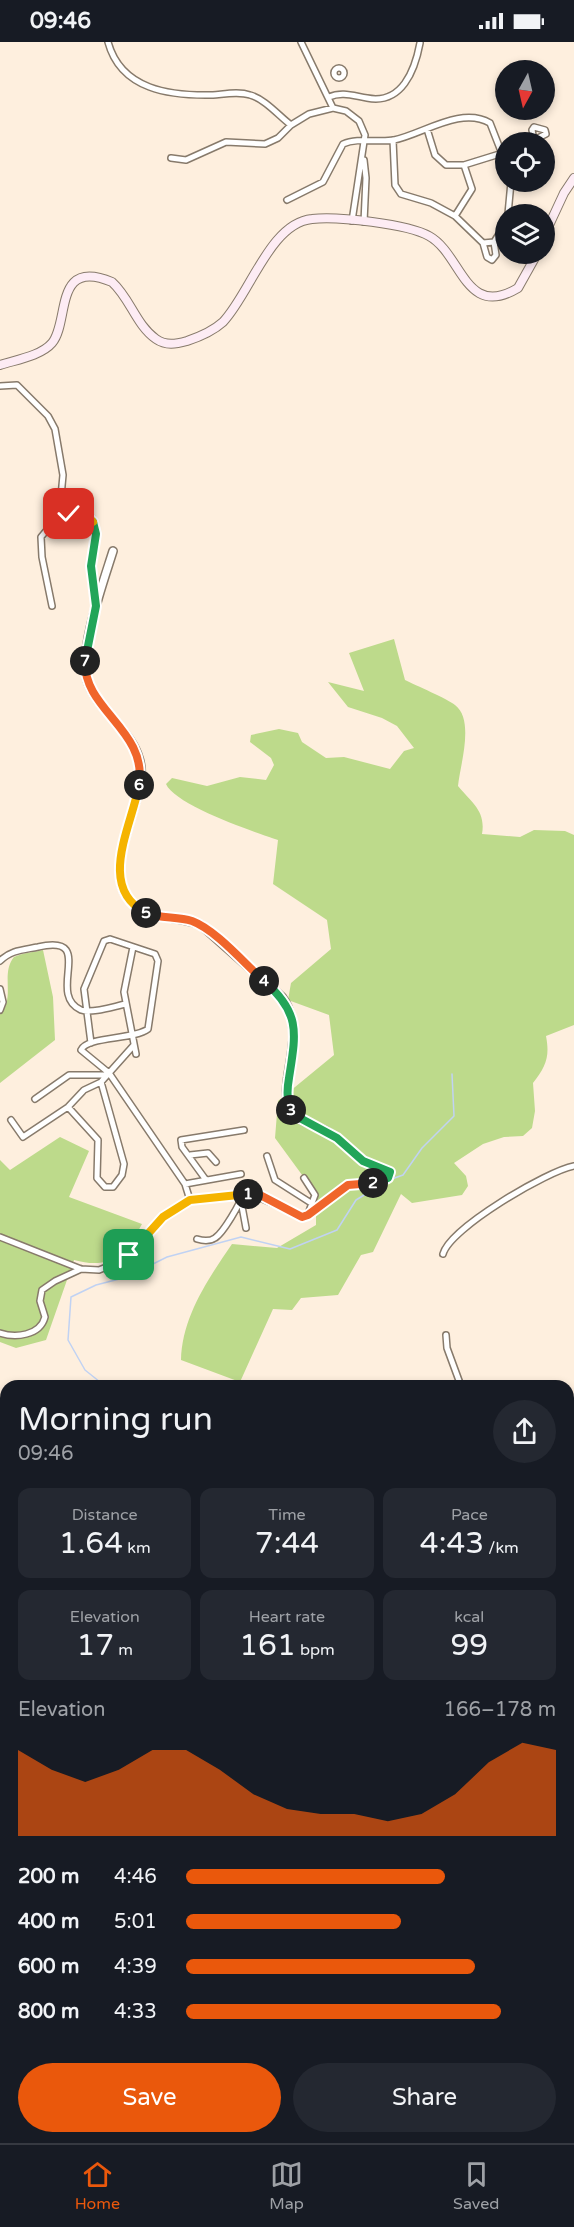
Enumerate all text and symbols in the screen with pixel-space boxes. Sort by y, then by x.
text: 09:46 [30,8,91,34]
north arrow [495,60,555,120]
map controls [495,60,555,264]
button: locate [495,132,555,192]
button: layers [495,204,555,264]
pin [43,488,94,539]
icon: check [52,497,85,530]
pin: 7 [70,646,100,676]
text: 7 [80,651,90,671]
pin: 6 [124,770,154,800]
text: 6 [134,775,144,795]
pin: 5 [131,898,161,928]
text: 5 [141,903,151,923]
pin: 4 [249,966,279,996]
text: 4 [259,971,269,991]
pin: 3 [276,1095,306,1125]
text: 3 [286,1100,296,1120]
pin: 2 [358,1168,388,1198]
text: 2 [368,1173,378,1193]
pin: 1 [233,1179,263,1209]
text: 1 [243,1184,253,1204]
pin [103,1229,154,1280]
icon: arrive [112,1238,145,1271]
text: Morning run [18,1400,213,1439]
button: share [493,1400,556,1463]
text: 09:46 [18,1442,73,1466]
text: Distance [72,1505,138,1525]
text: Time [268,1505,306,1525]
text: Pace [451,1505,488,1525]
text: 1.64 [59,1525,123,1562]
text: 7:44 [255,1525,319,1562]
text: 4:43 [420,1525,484,1562]
text: km [123,1538,151,1558]
text: /km [484,1538,519,1558]
text: Elevation [70,1607,140,1627]
text: Heart rate [249,1607,325,1627]
text: kcal [454,1607,484,1627]
text: 17 [76,1627,114,1664]
text: 161 [239,1627,296,1664]
text: 99 [450,1627,488,1664]
text: m [114,1640,133,1660]
text: bpm [296,1640,335,1660]
text: Elevation [18,1698,105,1722]
text: 166–178 m [443,1698,556,1722]
text: 200 m [18,1865,79,1889]
text: 4:46 [114,1865,157,1889]
text: 400 m [18,1910,79,1934]
text: 5:01 [114,1910,157,1934]
text: 600 m [18,1955,79,1979]
text: 4:39 [114,1955,157,1979]
text: 800 m [18,2000,79,2024]
text: 4:33 [114,2000,157,2024]
button: Save [18,2063,281,2132]
button: Share [293,2063,556,2132]
tab: Home [75,2158,120,2214]
tab: Map [269,2158,304,2214]
tab: Saved [453,2158,499,2214]

